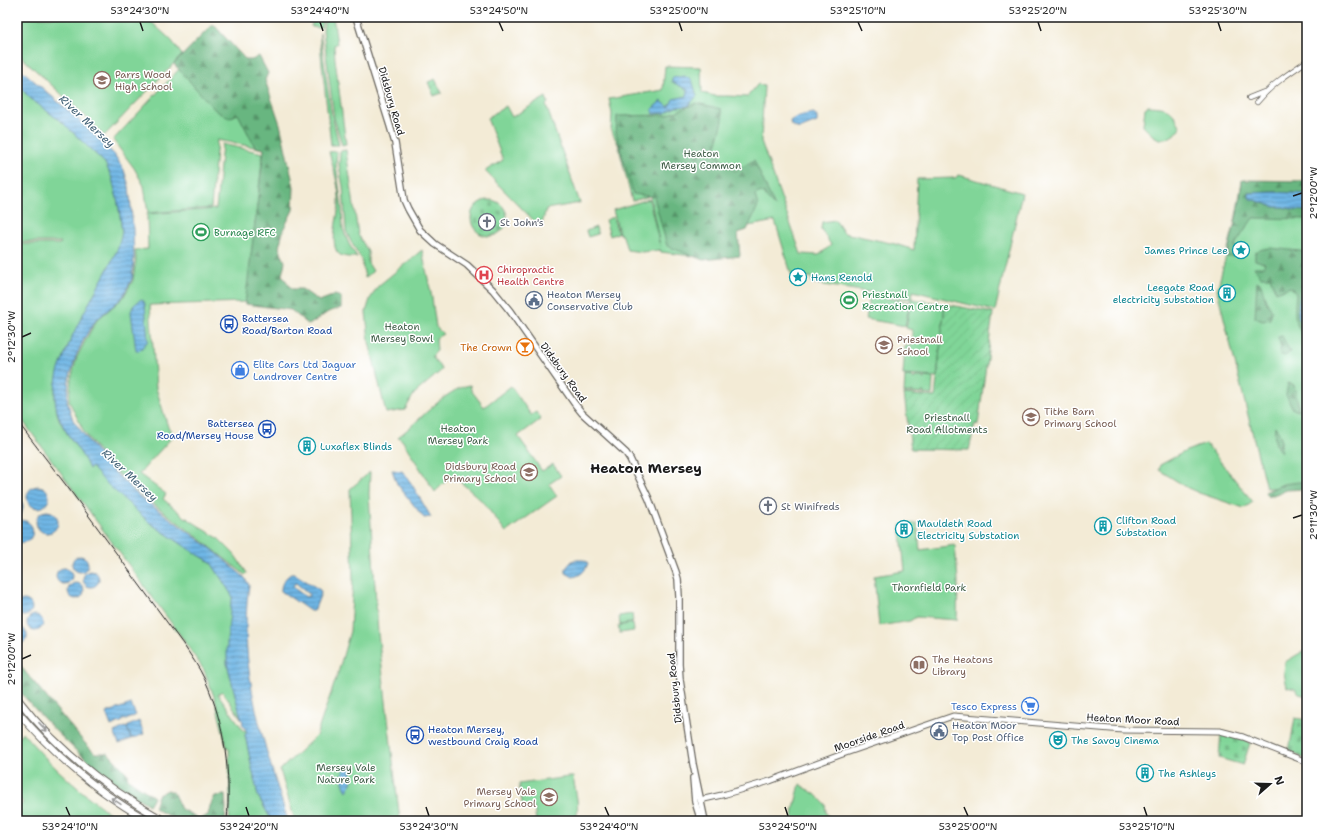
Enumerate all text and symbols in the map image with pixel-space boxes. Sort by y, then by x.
text: 53°24'30"N [111,4,169,17]
text: 53°24'40"N [291,4,349,17]
text: 53°24'50"N [470,4,528,17]
text: 53°25'00"N [650,4,708,17]
text: 53°25'10"N [830,4,886,17]
text: 53°25'20"N [1009,4,1067,17]
text: 53°25'30"N [1189,4,1247,17]
street label: Didsbury Road [376,65,408,138]
place label: Parrs Wood High School [115,68,172,93]
school or university icon: Parrs Wood High School [92,70,112,90]
water label: River Mersey [56,92,118,151]
park label: Heaton Mersey Common [661,147,741,172]
text: 2°12'00"W [1307,166,1320,219]
church icon: St John's [477,212,497,232]
place label: St John's [500,216,544,229]
sports icon: Burnage RFC [191,222,211,242]
place label: Burnage RFC [214,226,276,239]
place icon: James Prince Lee [1231,240,1251,260]
place label: James Prince Lee [1144,244,1228,257]
place label: Chiropractic Health Centre [497,263,565,288]
hospital icon: Chiropractic Health Centre [474,265,494,285]
place icon: Hans Renold [788,267,808,287]
place label: Hans Renold [811,271,873,284]
place label: Leegate Road electricity substation [1113,281,1215,306]
building icon: Leegate Road electricity substation [1217,283,1237,303]
place label: Heaton Mersey Conservative Club [547,288,633,313]
place label: Priestnall Recreation Centre [862,288,949,313]
public building icon: Heaton Mersey Conservative Club [524,290,544,310]
sports icon: Priestnall Recreation Centre [839,290,859,310]
text: 2°12'30"W [5,310,18,363]
place label: Battersea Road/Barton Road [242,312,333,337]
bus stop icon: Battersea Road/Barton Road [219,314,239,334]
park label: Heaton Mersey Bowl [371,320,433,345]
place label: Priestnall School [897,333,942,358]
school or university icon: Priestnall School [874,335,894,355]
bar icon: The Crown [515,337,535,357]
street label: Didsbury Road [538,340,590,405]
place label: The Crown [460,341,512,354]
place label: Elite Cars Ltd Jaguar Landrover Centre [253,358,356,383]
shop icon: Elite Cars Ltd Jaguar Landrover Centre [230,360,250,380]
place label: Tithe Barn Primary School [1044,405,1116,430]
school or university icon: Tithe Barn Primary School [1021,407,1041,427]
park label: Priestnall Road Allotments [906,411,988,436]
place label: Battersea Road/Mersey House [157,417,255,442]
bus stop icon: Battersea Road/Mersey House [257,419,277,439]
park label: Heaton Mersey Park [428,422,488,447]
building icon: Luxaflex Blinds [297,436,317,456]
place label: Luxaflex Blinds [320,440,392,453]
water label: River Mersey [99,446,161,505]
district label: Heaton Mersey [590,459,702,477]
place label: Didsbury Road Primary School [444,460,517,485]
school or university icon: Didsbury Road Primary School [519,462,539,482]
text: 2°11'30"W [1307,489,1320,540]
church icon: St Winifreds [758,496,778,516]
place label: St Winifreds [781,500,840,513]
place label: Clifton Road Substation [1116,514,1177,539]
building icon: Clifton Road Substation [1093,516,1113,536]
place label: Mauldeth Road Electricity Substation [917,517,1019,542]
building icon: Mauldeth Road Electricity Substation [894,519,914,539]
park label: Thornfield Park [892,581,966,594]
text: 2°12'00"W [5,632,18,685]
street label: Didsbury Road [664,651,685,724]
place label: The Heatons Library [932,653,993,678]
library icon: The Heatons Library [909,655,929,675]
supermarket icon: Tesco Express [1020,696,1040,716]
place label: Tesco Express [951,700,1017,713]
street label: Heaton Moor Road [1086,711,1181,728]
street label: Moorside Road [832,718,907,755]
place label: Heaton Moor Top Post Office [952,719,1025,744]
public building icon: Heaton Moor Top Post Office [929,721,949,741]
one-way arrow [38,722,47,732]
place label: Heaton Mersey, westbound Craig Road [428,723,539,748]
bus stop icon: Heaton Mersey, westbound Craig Road [405,725,425,745]
theatre icon: The Savoy Cinema [1048,730,1068,750]
place label: The Savoy Cinema [1071,734,1160,747]
park label: Mersey Vale Nature Park [316,761,376,786]
building icon: The Ashleys [1135,763,1155,783]
north arrow [1250,764,1290,804]
place label: The Ashleys [1158,767,1216,780]
text: N [1270,774,1288,788]
place label: Mersey Vale Primary School [464,785,536,810]
school or university icon: Mersey Vale Primary School [539,787,559,807]
one-way arrow [110,796,122,804]
text: 53°24'10"N [42,820,98,833]
text: 53°24'20"N [220,820,278,833]
text: 53°24'30"N [400,820,458,833]
text: 53°24'40"N [580,820,638,833]
text: 53°24'50"N [759,820,817,833]
text: 53°25'00"N [939,820,997,833]
text: 53°25'10"N [1119,820,1175,833]

